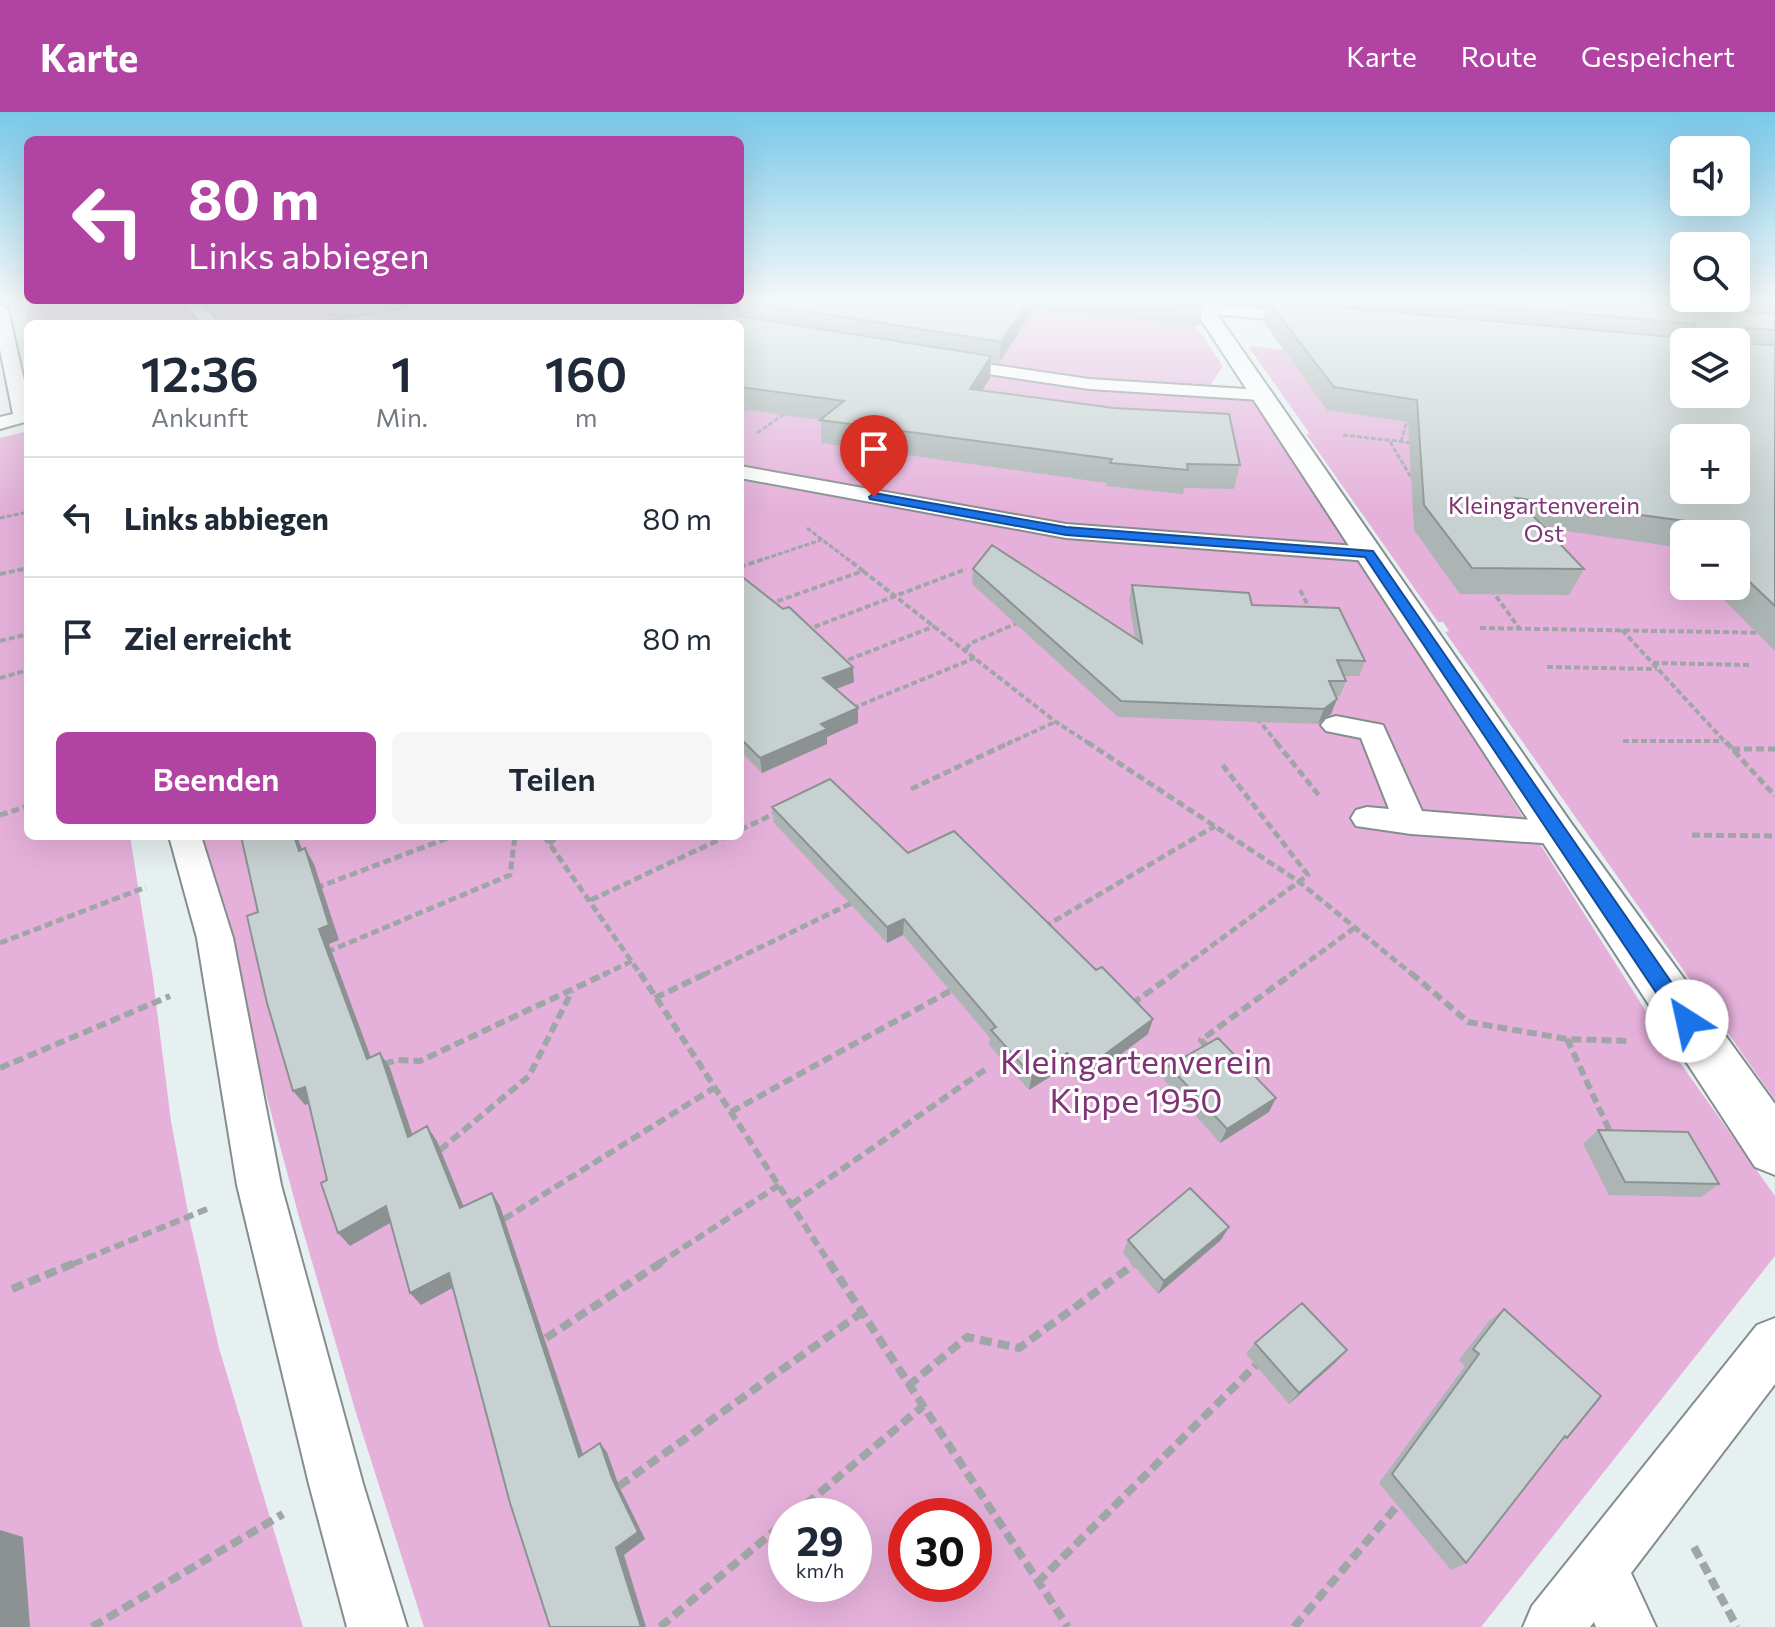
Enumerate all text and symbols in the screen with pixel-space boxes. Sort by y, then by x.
text: Karte [40,33,138,80]
text: Karte [1346,39,1417,73]
text: Route [1461,39,1537,73]
text: Gespeichert [1581,39,1735,73]
map controls [1670,136,1750,600]
button: sound [1670,136,1750,216]
text: 80 m [188,163,319,232]
icon: left [56,168,160,272]
text: Links abbiegen [188,232,430,276]
button: search [1670,232,1750,312]
button: layers [1670,328,1750,408]
text: 12:36 [141,343,259,402]
text: 1 [391,343,412,402]
text: 160 [545,343,627,402]
text: Ankunft [151,401,248,432]
text: Min. [375,401,428,432]
text: m [575,401,597,432]
pin [840,415,908,497]
button: + [1670,424,1750,504]
icon: arrive [852,427,896,471]
park label: Kleingartenverein Ost [1448,490,1640,547]
icon: left [56,495,100,539]
text: Links abbiegen [124,499,329,536]
text: 80 m [642,499,712,536]
button: − [1670,520,1750,600]
icon: arrive [56,615,100,659]
text: Ziel erreicht [124,619,292,656]
text: 80 m [642,619,712,656]
button: Beenden [56,732,376,824]
button: Teilen [392,732,712,824]
position arrow [1645,979,1729,1063]
park label: Kleingartenverein Kippe 1950 [1000,1039,1272,1120]
speed limit sign: 30 [888,1498,992,1602]
text: 29 [796,1515,844,1564]
text: km/h [796,1558,844,1582]

